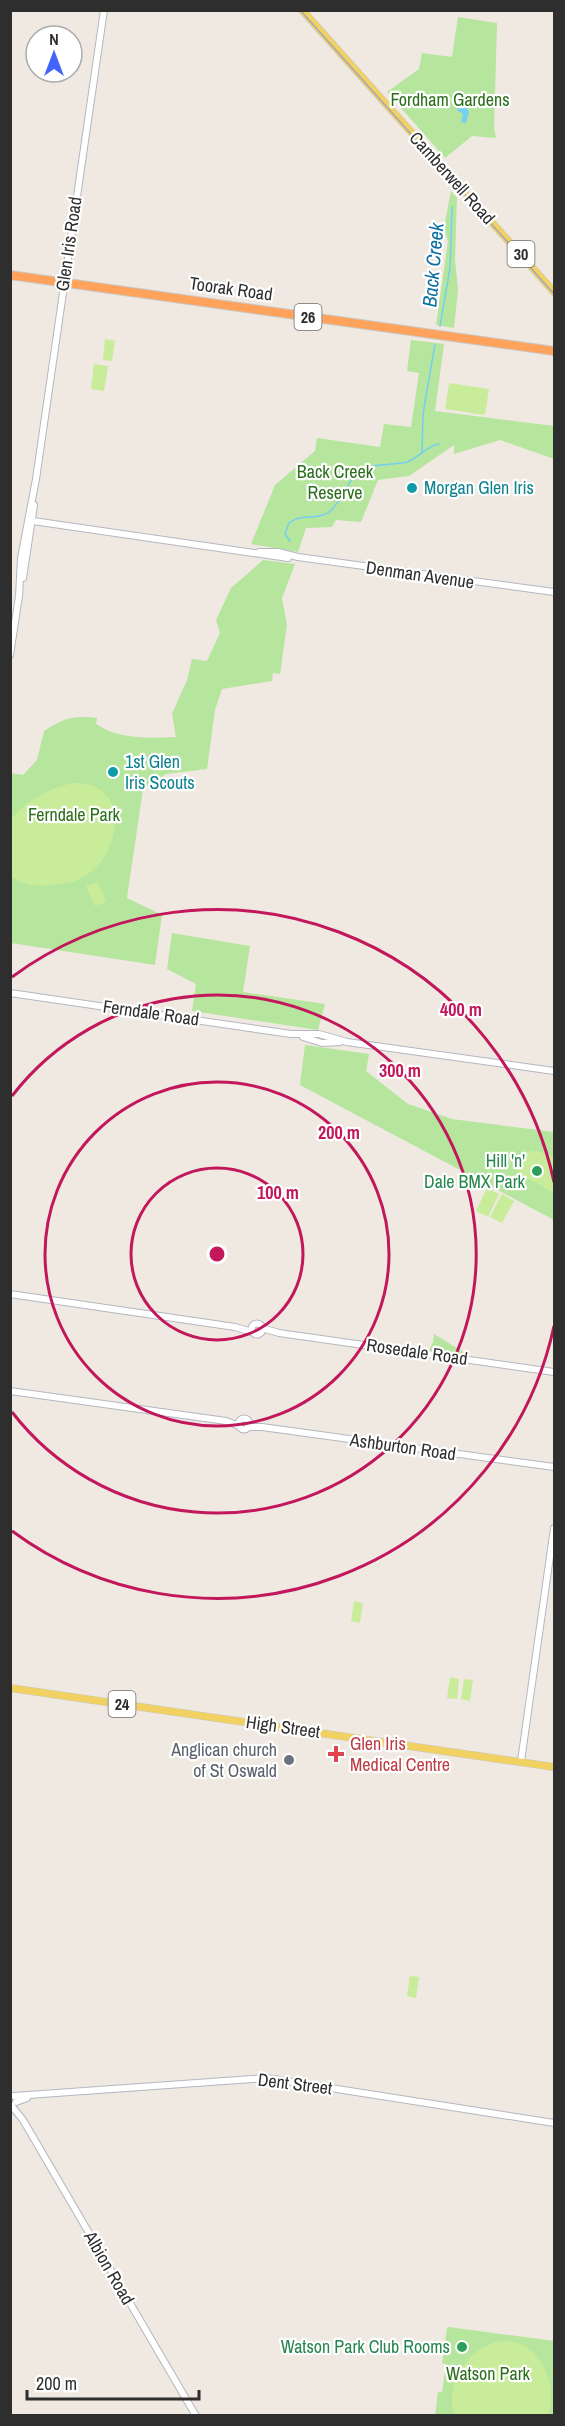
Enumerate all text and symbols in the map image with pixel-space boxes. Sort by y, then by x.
north arrow [24,24,84,84]
text: N [49,28,59,50]
park label: Fordham Gardens [390,87,510,112]
street label: Camberwell Road [404,126,501,230]
street label: Glen Iris Road [50,195,88,293]
water label: Back Creek [415,221,450,308]
road number: 30 [508,241,534,267]
street label: Toorak Road [188,270,274,307]
road number: 26 [294,304,322,330]
park label: Back Creek Reserve [297,459,374,505]
place label: Morgan Glen Iris [424,475,534,500]
marker: Morgan Glen Iris [405,481,419,495]
street label: Denman Avenue [364,555,476,594]
place label: 1st Glen Iris Scouts [125,749,195,795]
marker: 1st Glen Iris Scouts [106,765,120,779]
park label: Ferndale Park [28,802,121,827]
street label: Ferndale Road [101,993,201,1032]
text: 400 m [440,997,482,1022]
text: 300 m [379,1058,421,1083]
text: 200 m [318,1120,360,1145]
place label: Hill 'n' Dale BMX Park [424,1148,526,1194]
marker: Hill 'n' Dale BMX Park [530,1164,544,1178]
text: 100 m [257,1180,299,1205]
centre of rings [207,1244,227,1264]
street label: Rosedale Road [365,1332,469,1371]
street label: Ashburton Road [348,1427,458,1466]
road number: 24 [108,1691,136,1717]
street label: High Street [244,1709,322,1744]
place label: Glen Iris Medical Centre [350,1731,450,1777]
place label: Anglican church of St Oswald [170,1737,277,1783]
marker: Glen Iris Medical Centre [327,1745,345,1763]
marker: Anglican church of St Oswald [282,1753,296,1767]
street label: Dent Street [256,2067,334,2100]
street label: Albion Road [78,2225,141,2309]
place label: Watson Park Club Rooms [281,2334,450,2359]
marker: Watson Park Club Rooms [455,2340,469,2354]
park label: Watson Park [446,2361,531,2386]
scale bar [27,2363,200,2401]
text: 200 m [36,2371,77,2396]

